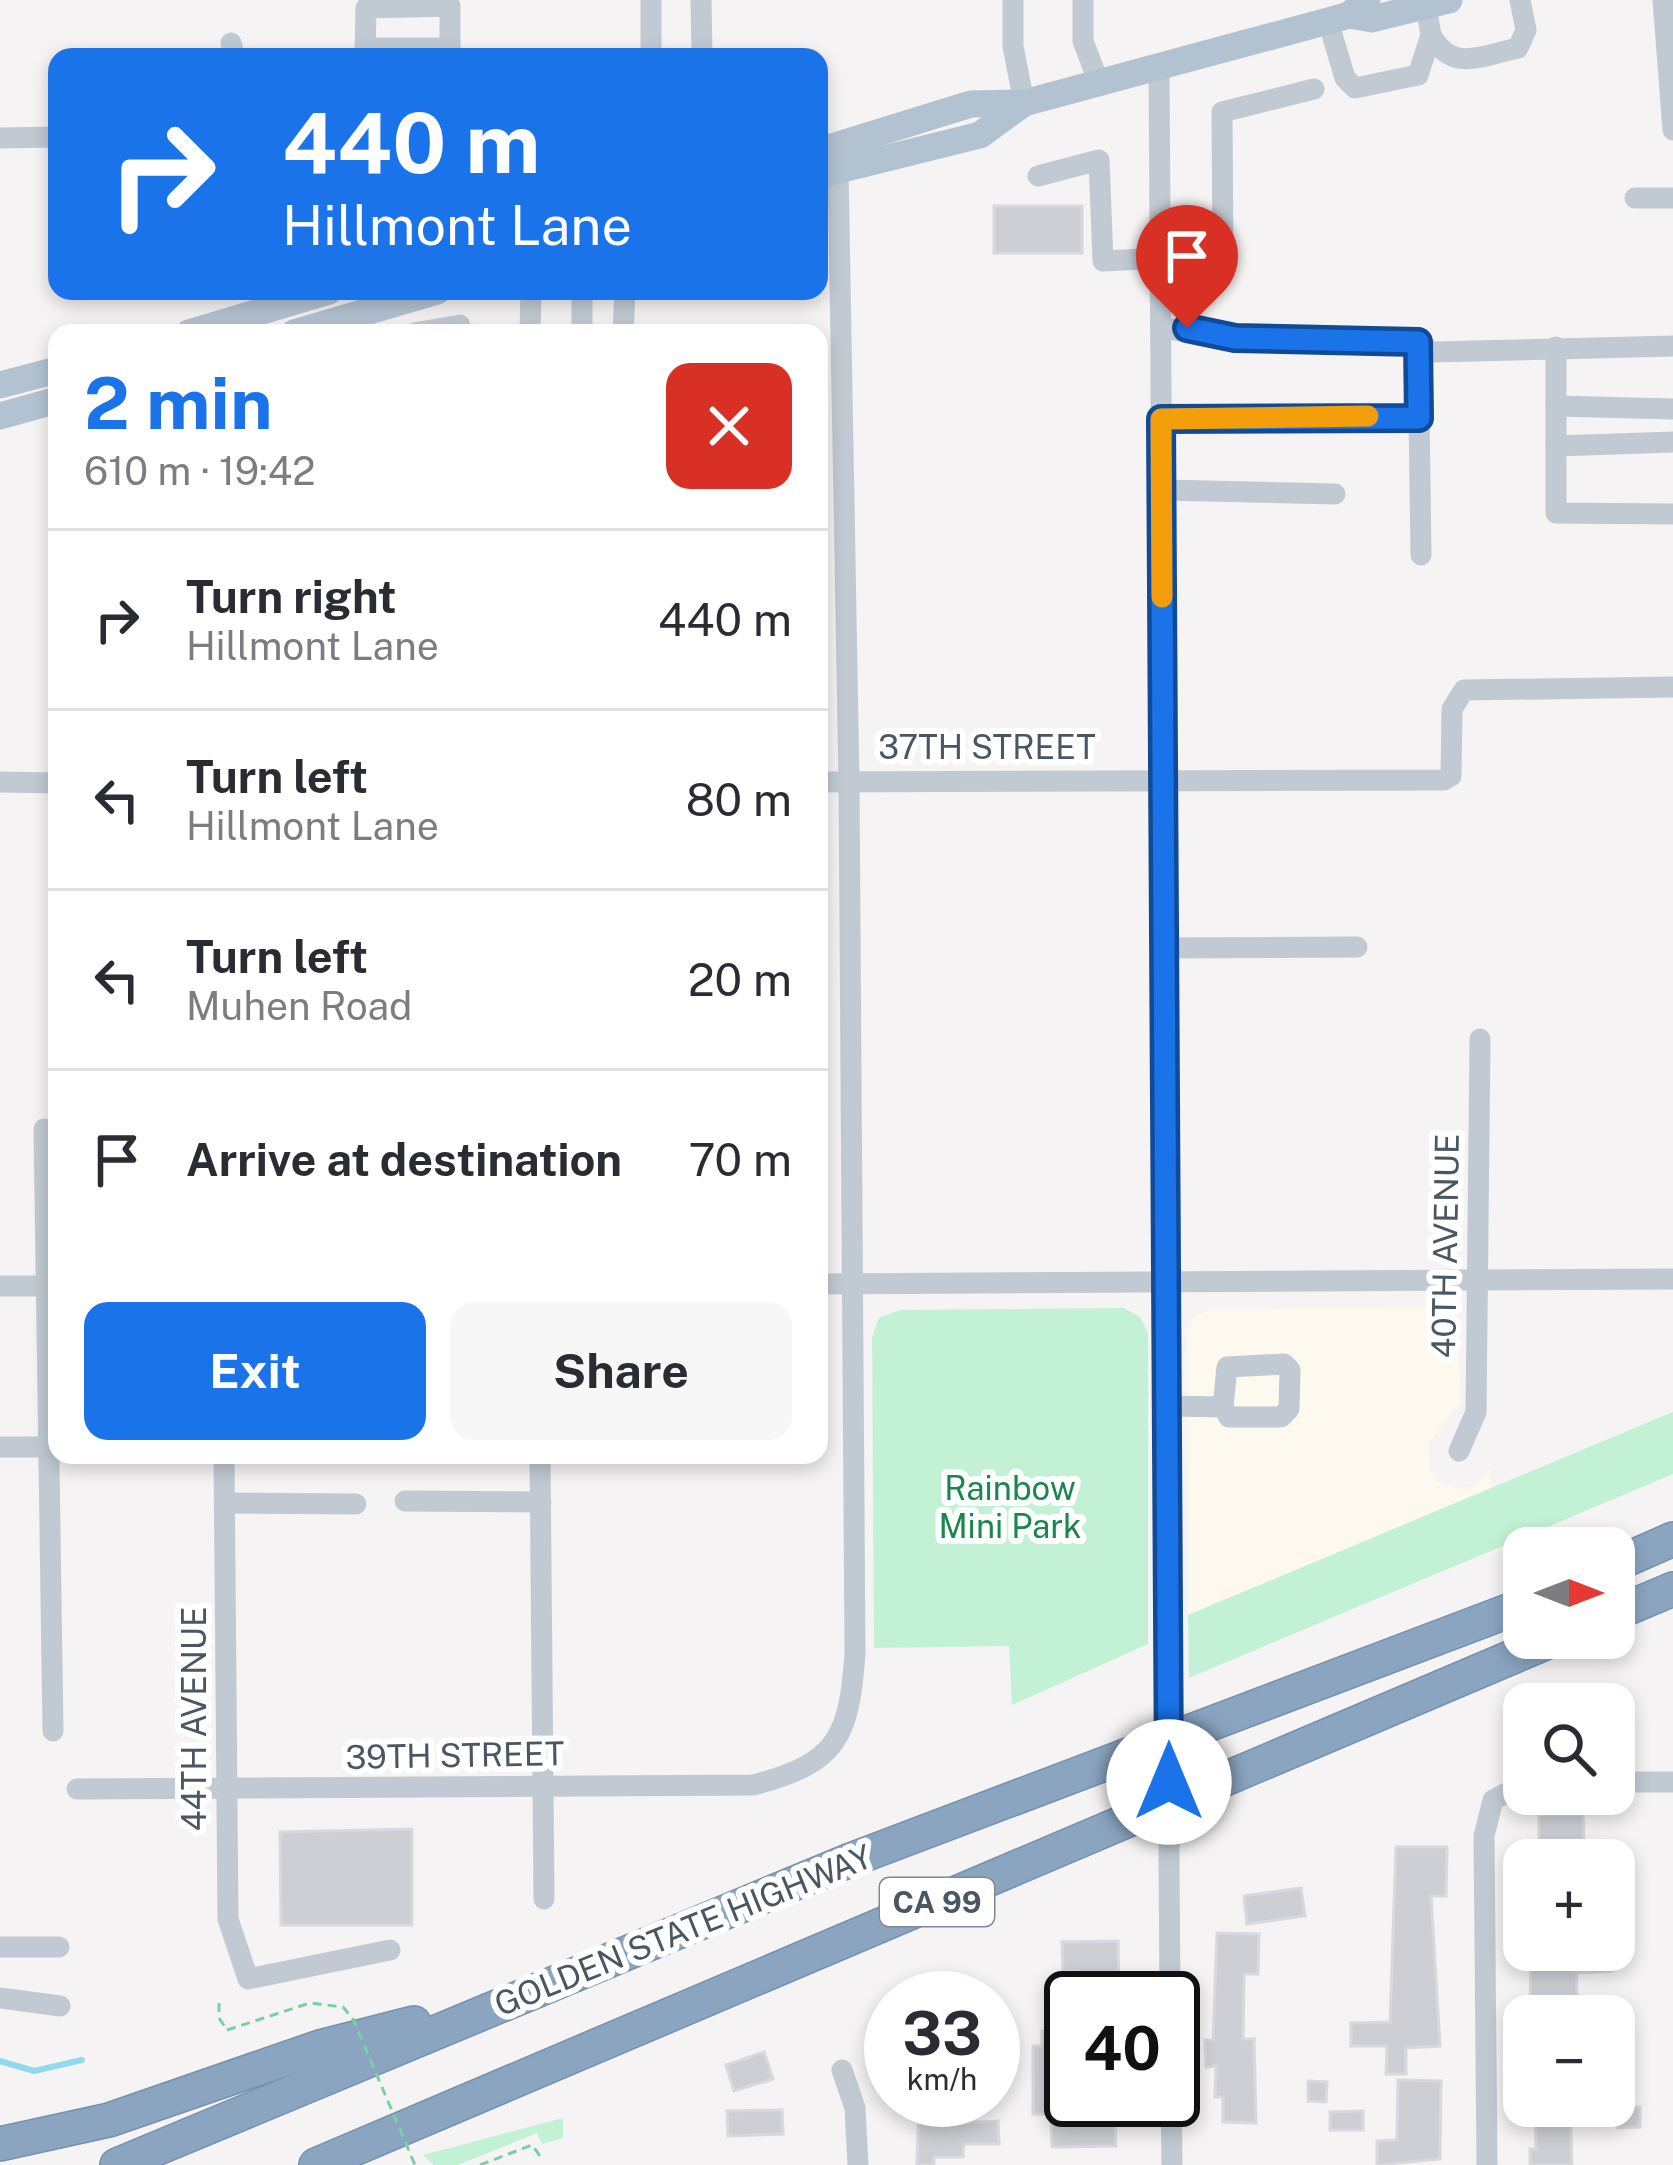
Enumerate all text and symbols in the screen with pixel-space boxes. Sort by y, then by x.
text: 440 m [282,93,541,192]
icon: right [84,96,240,252]
text: Hillmont Lane [282,194,632,257]
pin [1136,205,1238,328]
icon: arrive [1154,223,1220,289]
text: 2 min [84,361,273,445]
button: close [666,363,792,489]
text: 610 m · 19:42 [84,448,315,494]
text: Turn right [186,570,397,623]
icon: right [84,587,150,653]
text: 440 m [658,593,792,646]
text: Hillmont Lane [186,623,439,669]
street label: 37TH STREET [878,728,1096,766]
text: Turn left [186,750,368,803]
icon: left [84,767,150,833]
text: 80 m [686,773,792,826]
text: Hillmont Lane [186,803,439,849]
text: Turn left [186,930,368,983]
icon: left [84,947,150,1013]
text: 20 m [688,953,792,1006]
text: Muhen Road [186,983,412,1029]
icon: arrive [84,1127,150,1193]
text: Arrive at destination [186,1133,622,1186]
text: 70 m [688,1133,792,1186]
street label: 40TH AVENUE [1424,1133,1466,1359]
button: Exit [84,1302,426,1440]
button: Share [450,1302,792,1440]
park label: Rainbow Mini Park [938,1469,1082,1545]
north arrow [1503,1527,1635,1659]
map controls [1503,1527,1635,2127]
street label: 44TH AVENUE [175,1607,213,1831]
button: search [1503,1683,1635,1815]
position arrow [1106,1719,1232,1845]
street label: 39TH STREET [345,1734,565,1776]
street label: GOLDEN STATE HIGHWAY [489,1837,877,2023]
button: + [1503,1839,1635,1971]
road number: CA 99 [880,1878,994,1926]
speed limit sign: 40 [1044,1971,1200,2127]
button: − [1503,1995,1635,2127]
text: 33 [902,1998,982,2069]
text: km/h [907,2061,977,2097]

